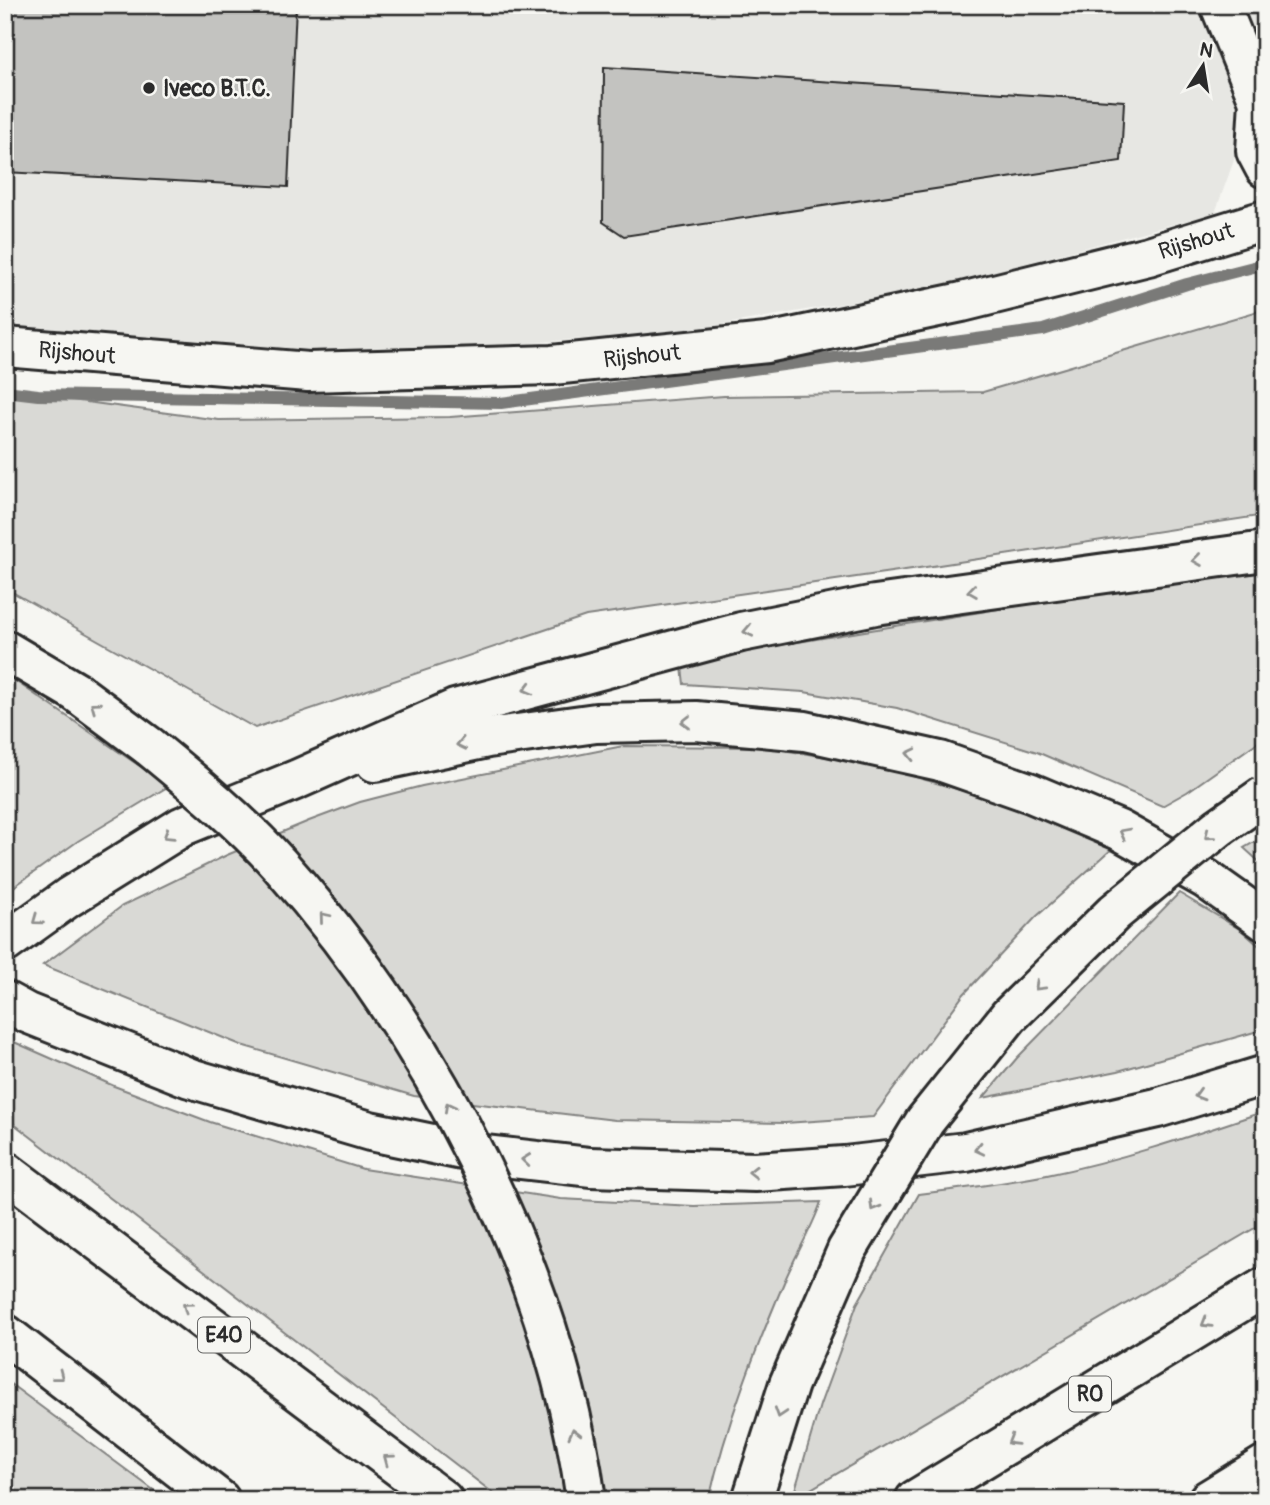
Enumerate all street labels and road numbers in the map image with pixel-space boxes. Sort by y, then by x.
street label: Rijshout [1155,216,1238,266]
street label: Rijshout [37,335,118,371]
street label: Rijshout [602,337,683,374]
road number: E40 [198,1318,250,1352]
road number: R0 [1069,1376,1111,1412]

